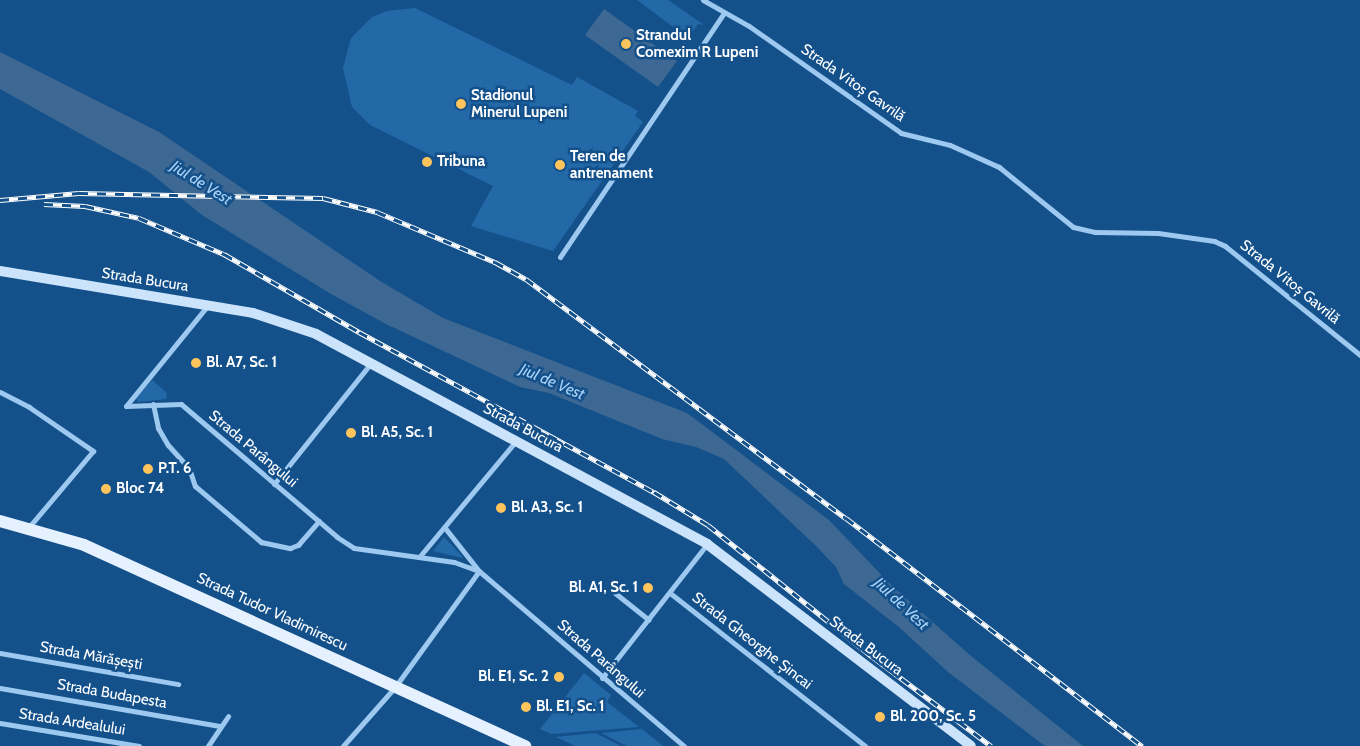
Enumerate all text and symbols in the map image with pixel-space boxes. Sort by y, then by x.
place label: Strandul Comexim R Lupeni [636,26,758,61]
marker: Strandul Comexim R Lupeni [620,38,632,50]
street label: Strada Vitoș Gavrilă [797,40,909,126]
place label: Stadionul Minerul Lupeni [471,86,567,121]
marker: Stadionul Minerul Lupeni [455,98,467,110]
place label: Teren de antrenament [570,147,653,182]
place label: Tribuna [437,153,485,171]
marker: Tribuna [421,156,433,168]
water label: Jiul de Vest [167,157,235,209]
marker: Teren de antrenament [554,159,566,171]
street label: Strada Vitoș Gavrilă [1236,236,1344,328]
street label: Strada Bucura [100,264,190,296]
place label: Bl. A7, Sc. 1 [206,354,277,372]
marker: Bl. A7, Sc. 1 [190,357,202,369]
water label: Jiul de Vest [517,360,587,404]
street label: Strada Bucura [480,399,566,457]
street label: Strada Parângului [205,407,301,491]
place label: Bl. A5, Sc. 1 [361,424,433,442]
marker: Bl. A5, Sc. 1 [345,427,357,439]
place label: P.T. 6 [158,460,191,478]
marker: P.T. 6 [142,463,154,475]
place label: Bloc 74 [116,480,164,498]
marker: Bloc 74 [100,483,112,495]
place label: Bl. A3, Sc. 1 [511,499,583,517]
marker: Bl. A3, Sc. 1 [495,502,507,514]
street label: Strada Tudor Vladimirescu [194,569,350,655]
water label: Jiul de Vest [869,574,933,634]
place label: Bl. A1, Sc. 1 [569,579,638,597]
marker: Bl. A1, Sc. 1 [642,582,654,594]
street label: Strada Gheorghe Șincai [688,589,816,693]
street label: Strada Bucura [826,612,906,680]
street label: Strada Parângului [554,616,648,702]
street label: Strada Mărășești [38,638,144,674]
place label: Bl. E1, Sc. 2 [478,668,549,686]
marker: Bl. E1, Sc. 2 [553,671,565,683]
street label: Strada Budapesta [56,675,168,713]
place label: Bl. E1, Sc. 1 [536,698,605,716]
marker: Bl. E1, Sc. 1 [520,701,532,713]
street label: Strada Ardealului [18,705,126,739]
place label: Bl. 200, Sc. 5 [890,708,976,726]
marker: Bl. 200, Sc. 5 [874,711,886,723]

